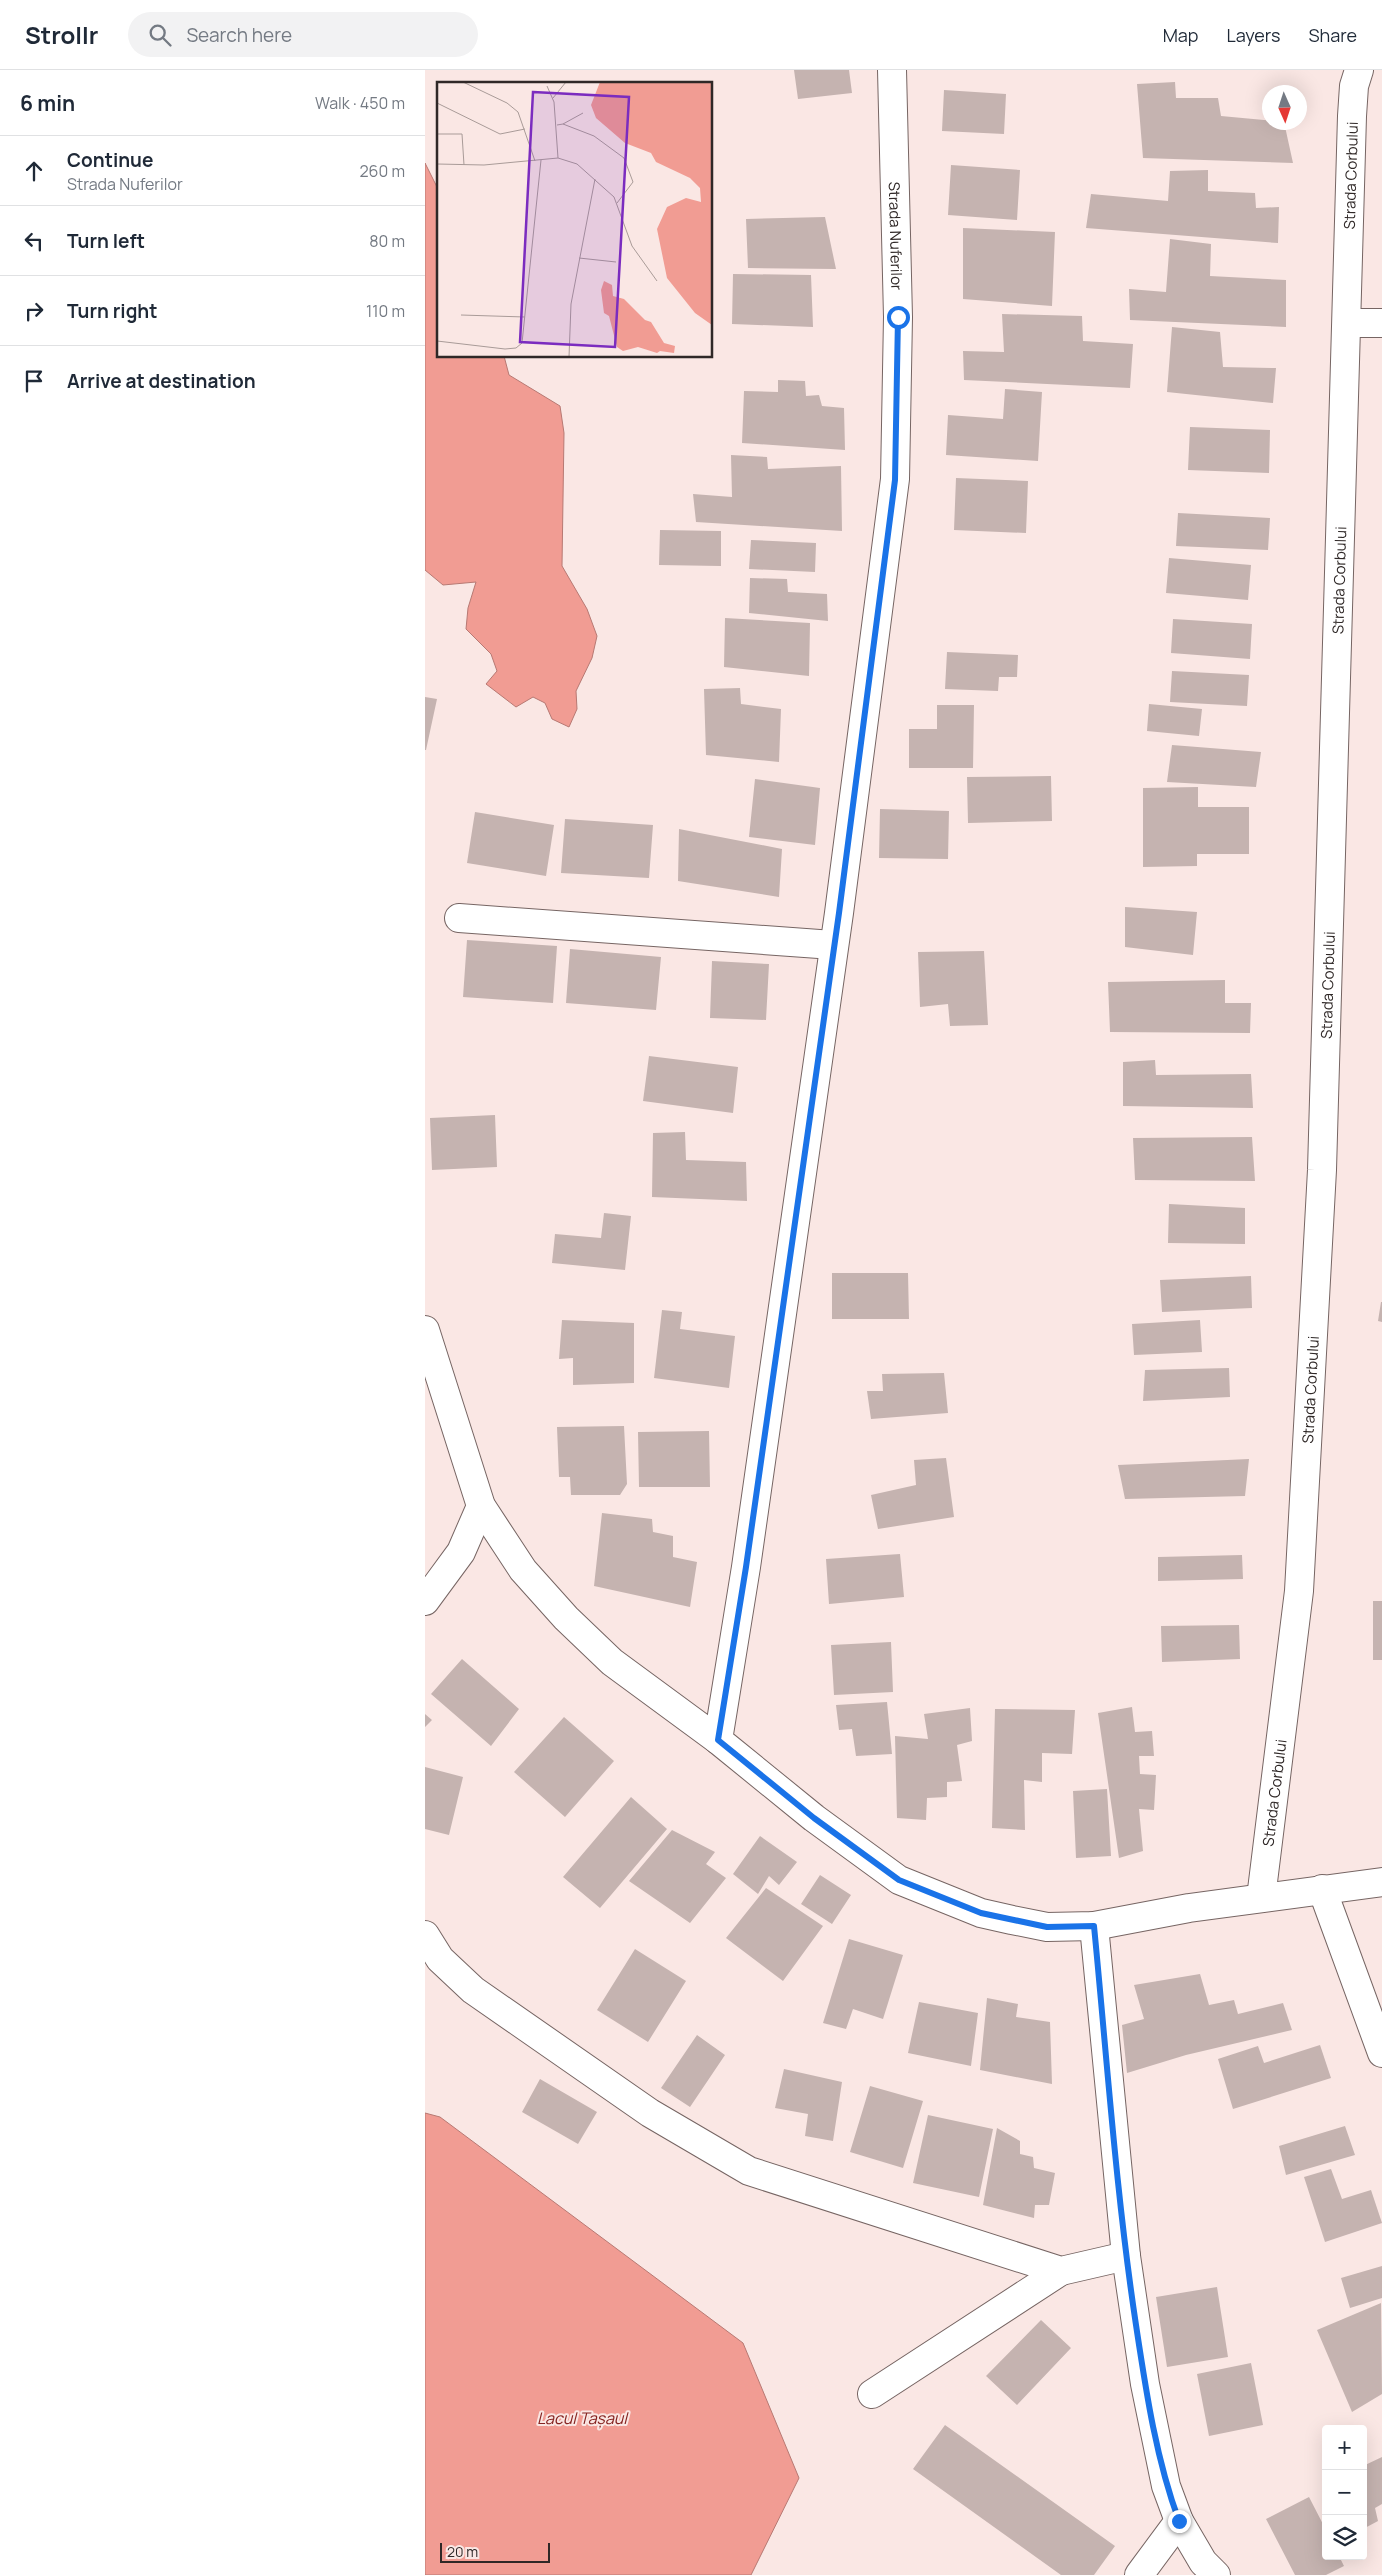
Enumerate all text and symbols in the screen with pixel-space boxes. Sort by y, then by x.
search box [128,12,478,57]
text: Strollr [25,18,98,51]
icon: search [146,21,174,49]
text: Search here [186,22,292,48]
text: Map [1163,23,1198,47]
text: Layers [1226,23,1280,47]
text: Share [1308,23,1357,47]
inset map [437,82,713,358]
north arrow [1262,85,1307,130]
text: 6 min [20,89,75,117]
text: Walk · 450 m [315,92,405,114]
street label: Strada Corbului [1338,121,1362,230]
text: Continue [67,147,153,173]
icon: ahead [20,157,48,185]
text: 260 m [359,160,405,182]
text: Strada Nuferilor [67,173,183,195]
street label: Strada Nuferilor [884,181,908,291]
icon: left [20,227,48,255]
text: Turn left [67,228,145,254]
text: 80 m [369,230,405,252]
icon: right [20,297,48,325]
text: Turn right [67,298,157,324]
text: 110 m [366,300,405,322]
route start [887,306,910,329]
icon: arrive [20,367,48,395]
text: Arrive at destination [67,368,256,394]
street label: Strada Corbului [1327,526,1351,634]
street label: Strada Corbului [1315,931,1339,1039]
street label: Strada Corbului [1297,1335,1323,1444]
street label: Strada Corbului [1257,1738,1291,1848]
water label: Lacul Tașaul [537,2407,629,2429]
map controls [1322,2425,1367,2560]
button: + [1322,2425,1367,2470]
button: − [1322,2470,1367,2515]
route end [1168,2510,1191,2533]
button: layers [1322,2515,1367,2560]
scale bar [440,2540,550,2563]
text: 20 m [447,2542,478,2561]

